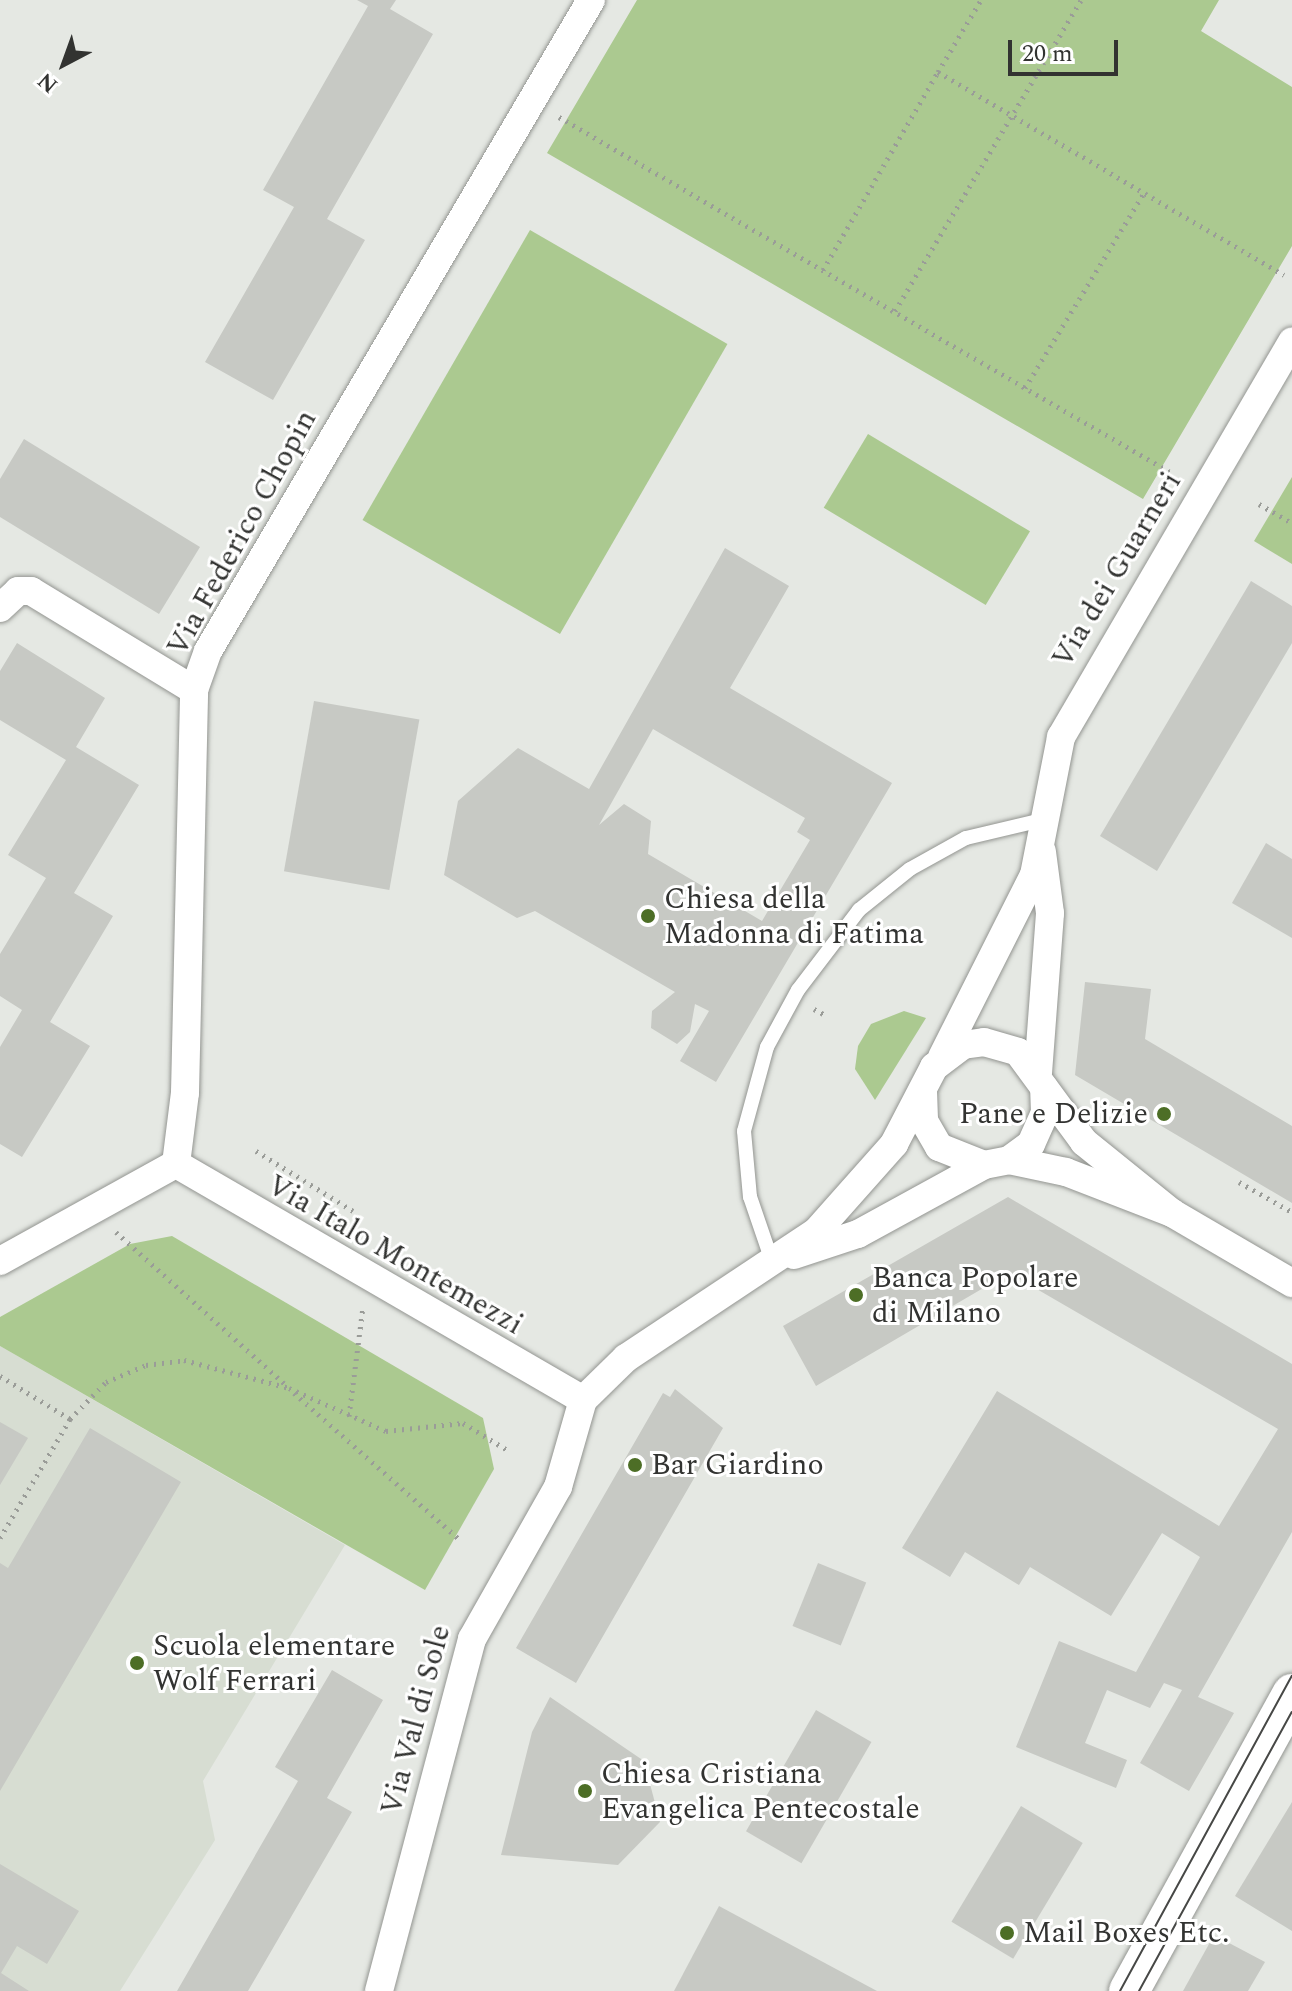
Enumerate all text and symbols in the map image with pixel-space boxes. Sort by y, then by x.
north arrow [24,24,104,104]
scale bar [1012,24,1122,74]
text: 20 m [1022,36,1073,72]
text: N [30,64,66,101]
street label: Via Federico Chopin [159,404,325,662]
street label: Via dei Guarneri [1044,466,1190,674]
place label: Chiesa della Madonna di Fatima [664,881,924,952]
marker: Chiesa della Madonna di Fatima [639,907,657,925]
place label: Pane e Delizie [959,1096,1148,1132]
marker: Pane e Delizie [1155,1105,1173,1123]
street label: Via Italo Montemezzi [261,1167,529,1343]
place label: Banca Popolare di Milano [872,1260,1078,1330]
marker: Banca Popolare di Milano [847,1286,865,1304]
place label: Bar Giardino [651,1447,824,1483]
marker: Bar Giardino [626,1456,644,1474]
street label: Via Val di Sole [373,1621,459,1819]
place label: Scuola elementare Wolf Ferrari [153,1628,395,1698]
marker: Scuola elementare Wolf Ferrari [128,1654,146,1672]
place label: Chiesa Cristiana Evangelica Pentecostale [601,1756,920,1826]
marker: Chiesa Cristiana Evangelica Pentecostale [576,1782,594,1800]
place label: Mail Boxes Etc. [1023,1915,1229,1951]
marker: Mail Boxes Etc. [998,1924,1016,1942]

